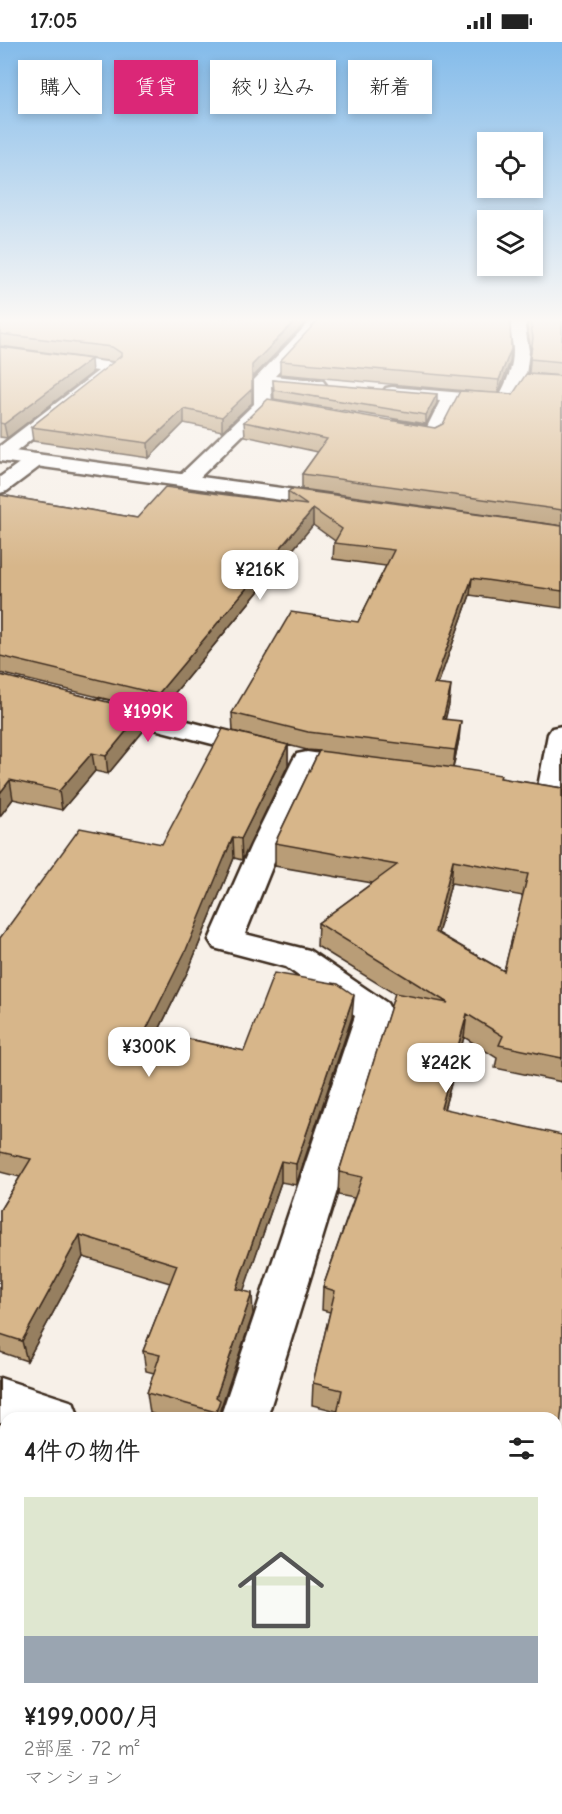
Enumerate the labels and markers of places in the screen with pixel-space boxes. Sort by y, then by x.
pin: ¥216K [218,550,302,601]
pin: ¥199K [106,692,190,743]
pin: ¥300K [107,1027,191,1078]
pin: ¥242K [404,1043,488,1094]

